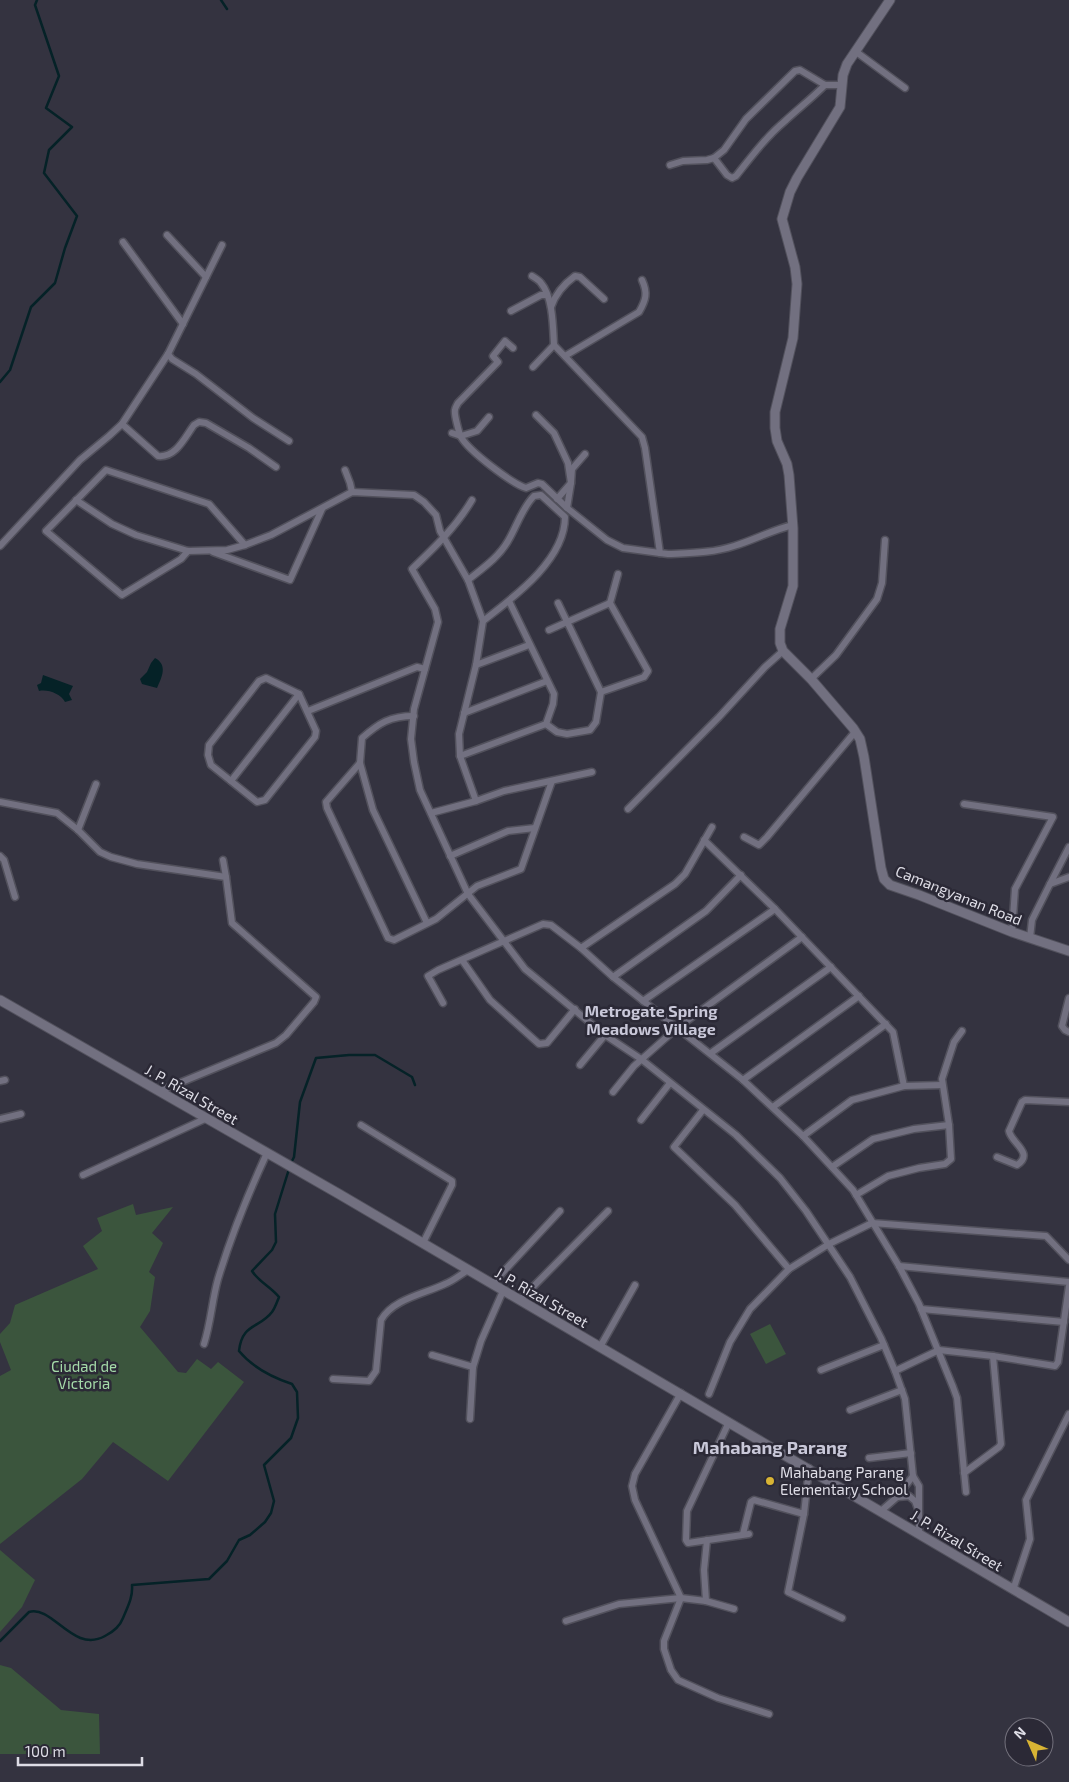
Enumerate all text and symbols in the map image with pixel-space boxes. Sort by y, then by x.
street label: Camangyanan Road [893,861,1025,929]
district label: Metrogate Spring Meadows Village [585,1001,718,1038]
street label: J. P. Rizal Street [142,1060,242,1128]
street label: J. P. Rizal Street [492,1263,592,1331]
park label: Ciudad de Victoria [51,1357,117,1392]
district label: Mahabang Parang [693,1436,848,1458]
place label: Mahabang Parang Elementary School [780,1463,908,1498]
marker: Mahabang Parang Elementary School [764,1475,776,1487]
street label: J. P. Rizal Street [908,1505,1007,1575]
north arrow [1004,1717,1054,1767]
text: N [1010,1723,1029,1742]
scale bar [18,1734,141,1766]
text: 100 m [25,1742,66,1760]

